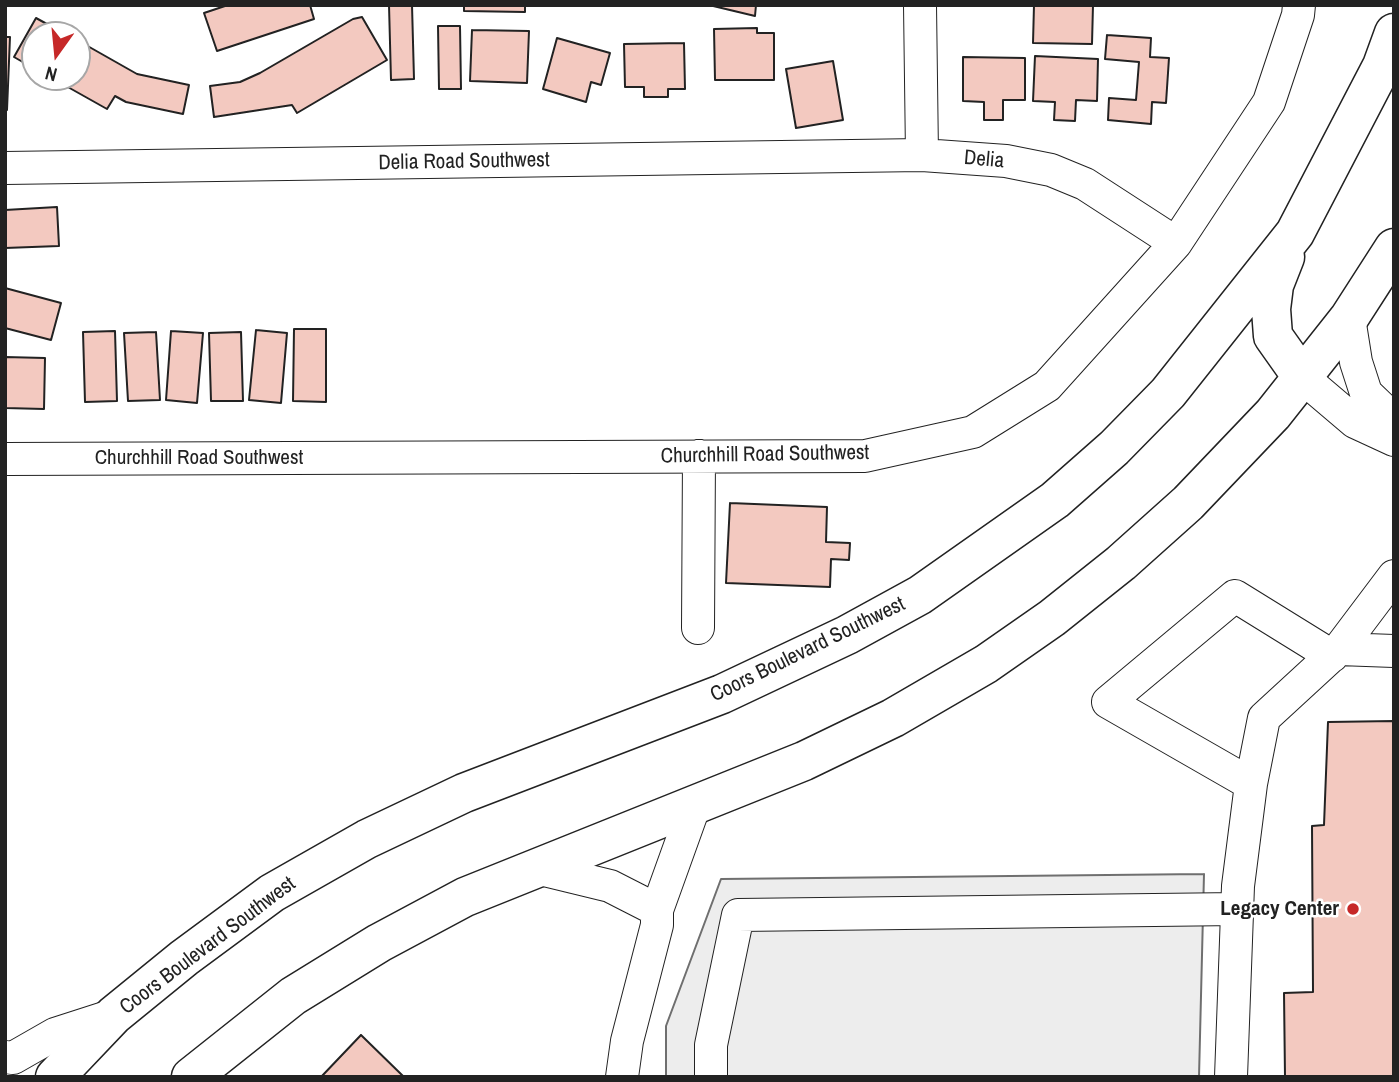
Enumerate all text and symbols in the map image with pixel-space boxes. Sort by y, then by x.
north arrow [21,21,91,91]
text: N [42,60,60,88]
street label: Delia [963,146,1005,174]
street label: Delia Road Southwest [378,148,550,176]
street label: Churchhill Road Southwest [660,441,870,469]
street label: Churchhill Road Southwest [95,445,303,471]
street label: Coors Boulevard Southwest [707,592,909,708]
street label: Coors Boulevard Southwest [115,872,301,1020]
place label: Legacy Center [1220,896,1339,922]
marker: Legacy Center [1345,901,1361,917]

